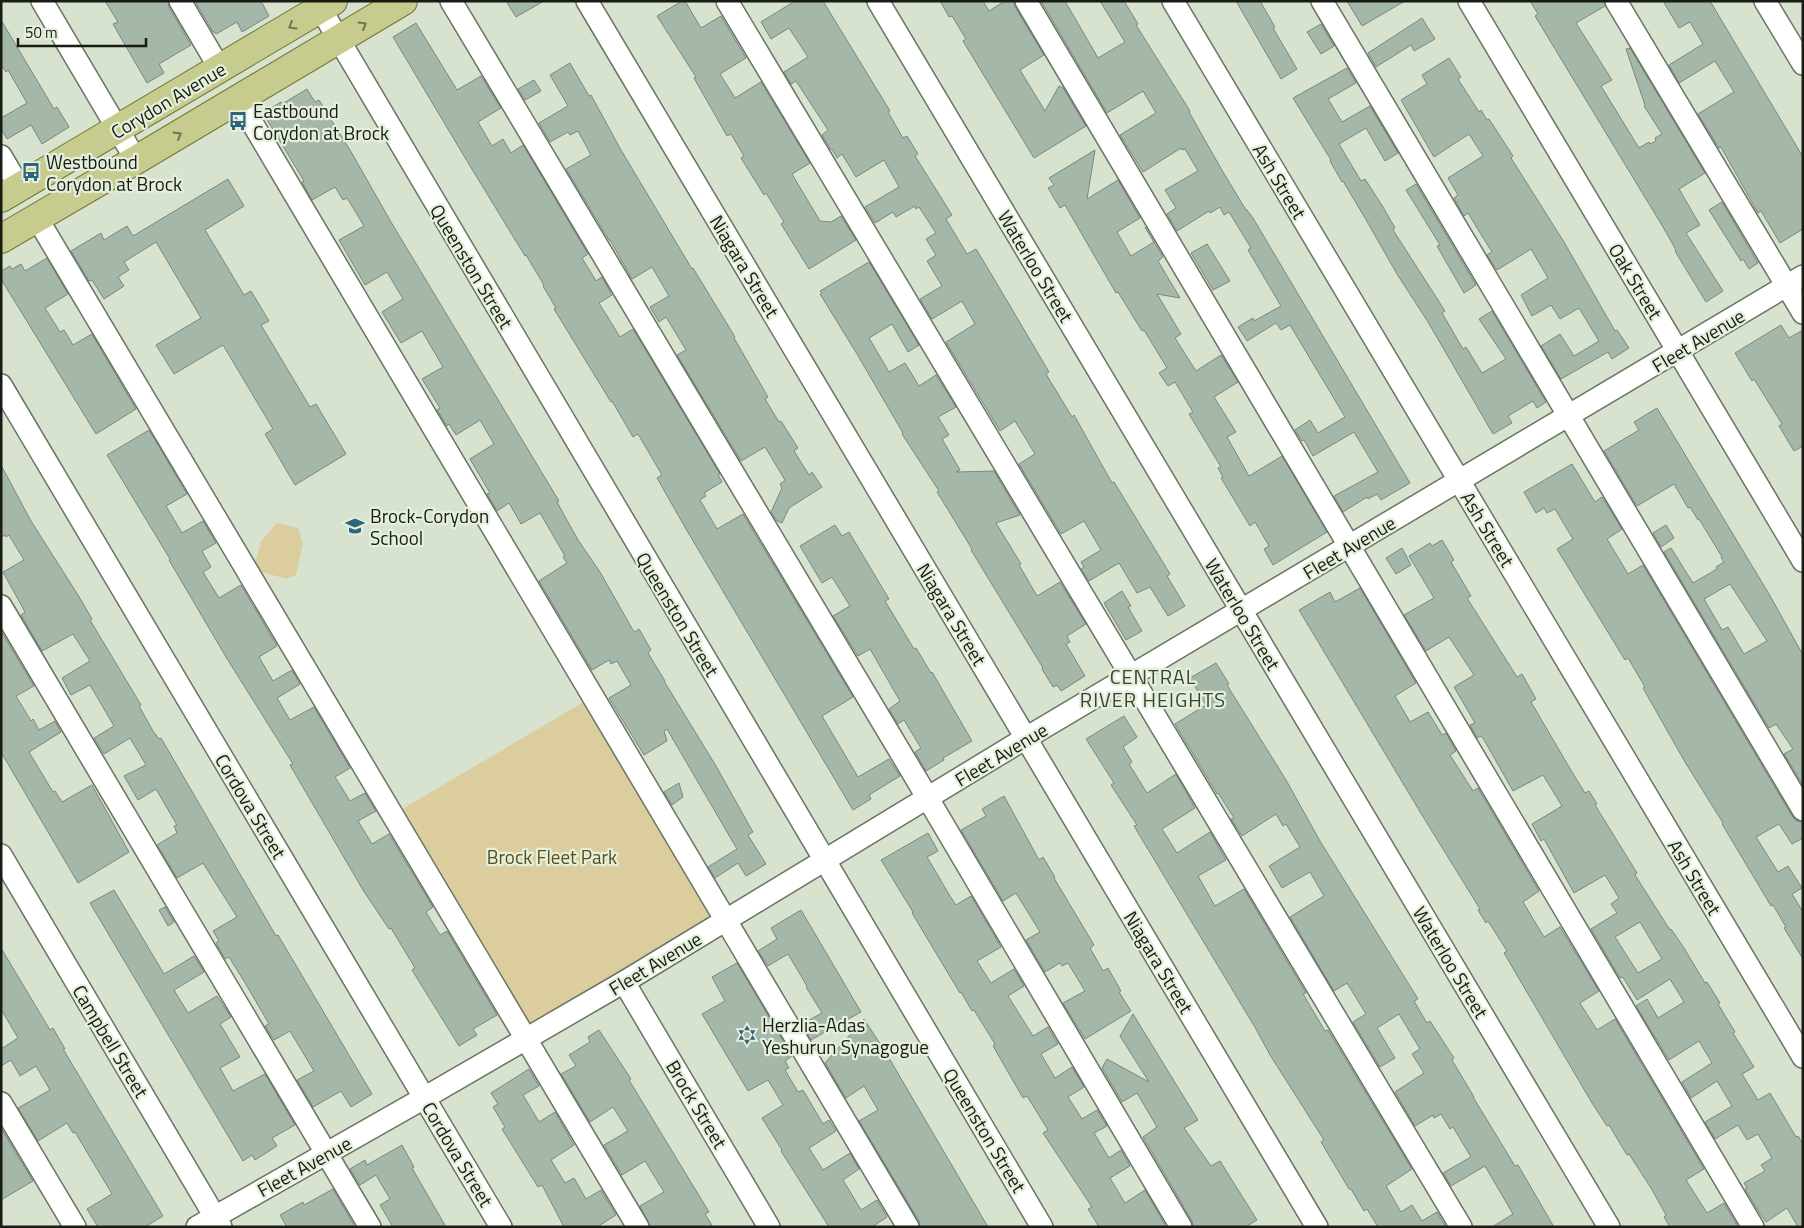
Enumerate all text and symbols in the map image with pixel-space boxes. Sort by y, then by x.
scale bar [18,15,145,47]
one-way arrow [288,20,297,30]
text: 50 m [25,21,58,44]
one-way arrow [357,22,366,32]
street label: Corydon Avenue [105,54,231,146]
place label: Eastbound Corydon at Brock [253,96,389,147]
bus stop icon: Eastbound Corydon at Brock [227,110,249,132]
one-way arrow [173,132,182,142]
street label: Ash Street [1246,138,1314,225]
place label: Westbound Corydon at Brock [46,147,182,198]
bus stop icon: Westbound Corydon at Brock [20,161,42,183]
street label: Queenston Street [423,198,521,334]
street label: Waterloo Street [991,204,1081,328]
street label: Niagara Street [703,209,787,323]
street label: Oak Street [1602,237,1670,325]
street label: Fleet Avenue [1646,301,1750,379]
street label: Ash Street [1454,486,1522,573]
place label: Brock-Corydon School [370,501,489,552]
street label: Fleet Avenue [1297,508,1401,586]
school or university icon: Brock-Corydon School [344,515,366,537]
street label: Queenston Street [629,546,727,682]
street label: Waterloo Street [1198,552,1288,676]
street label: Niagara Street [910,557,994,671]
district label: CENTRAL RIVER HEIGHTS [1080,661,1226,715]
street label: Fleet Avenue [949,715,1053,793]
street label: Cordova Street [208,748,294,864]
street label: Ash Street [1661,834,1729,921]
park label: Brock Fleet Park [487,842,617,871]
street label: Waterloo Street [1406,900,1496,1024]
street label: Niagara Street [1117,905,1201,1019]
street label: Fleet Avenue [603,924,707,1002]
street label: Campbell Street [66,979,156,1103]
place label: Herzlia-Adas Yeshurun Synagogue [762,1010,929,1061]
synagogue icon: Herzlia-Adas Yeshurun Synagogue [736,1024,758,1046]
street label: Brock Street [659,1054,735,1154]
street label: Queenston Street [936,1062,1034,1198]
street label: Cordova Street [415,1096,501,1212]
street label: Fleet Avenue [252,1128,356,1204]

